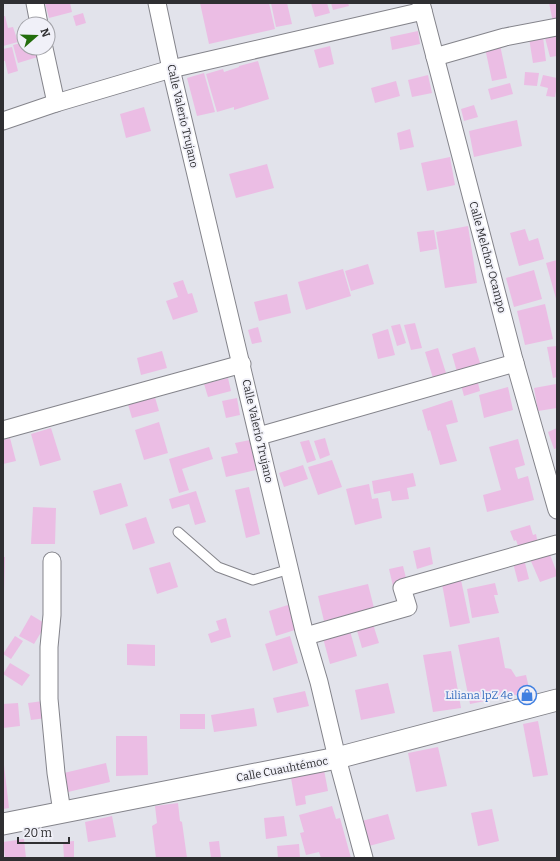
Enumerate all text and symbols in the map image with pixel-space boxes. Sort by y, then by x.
north arrow [16,16,56,56]
text: N [37,27,53,39]
street label: Calle Valerio Trujano [164,63,201,169]
street label: Calle Melchor Ocampo [466,200,509,314]
street label: Calle Valerio Trujano [239,378,276,484]
shop icon: Liliana lpZ 4e [516,684,538,706]
place label: Liliana lpZ 4e [445,689,513,702]
street label: Calle Cuauhtémoc [235,754,329,785]
scale bar [18,819,69,845]
text: 20 m [24,826,53,840]

